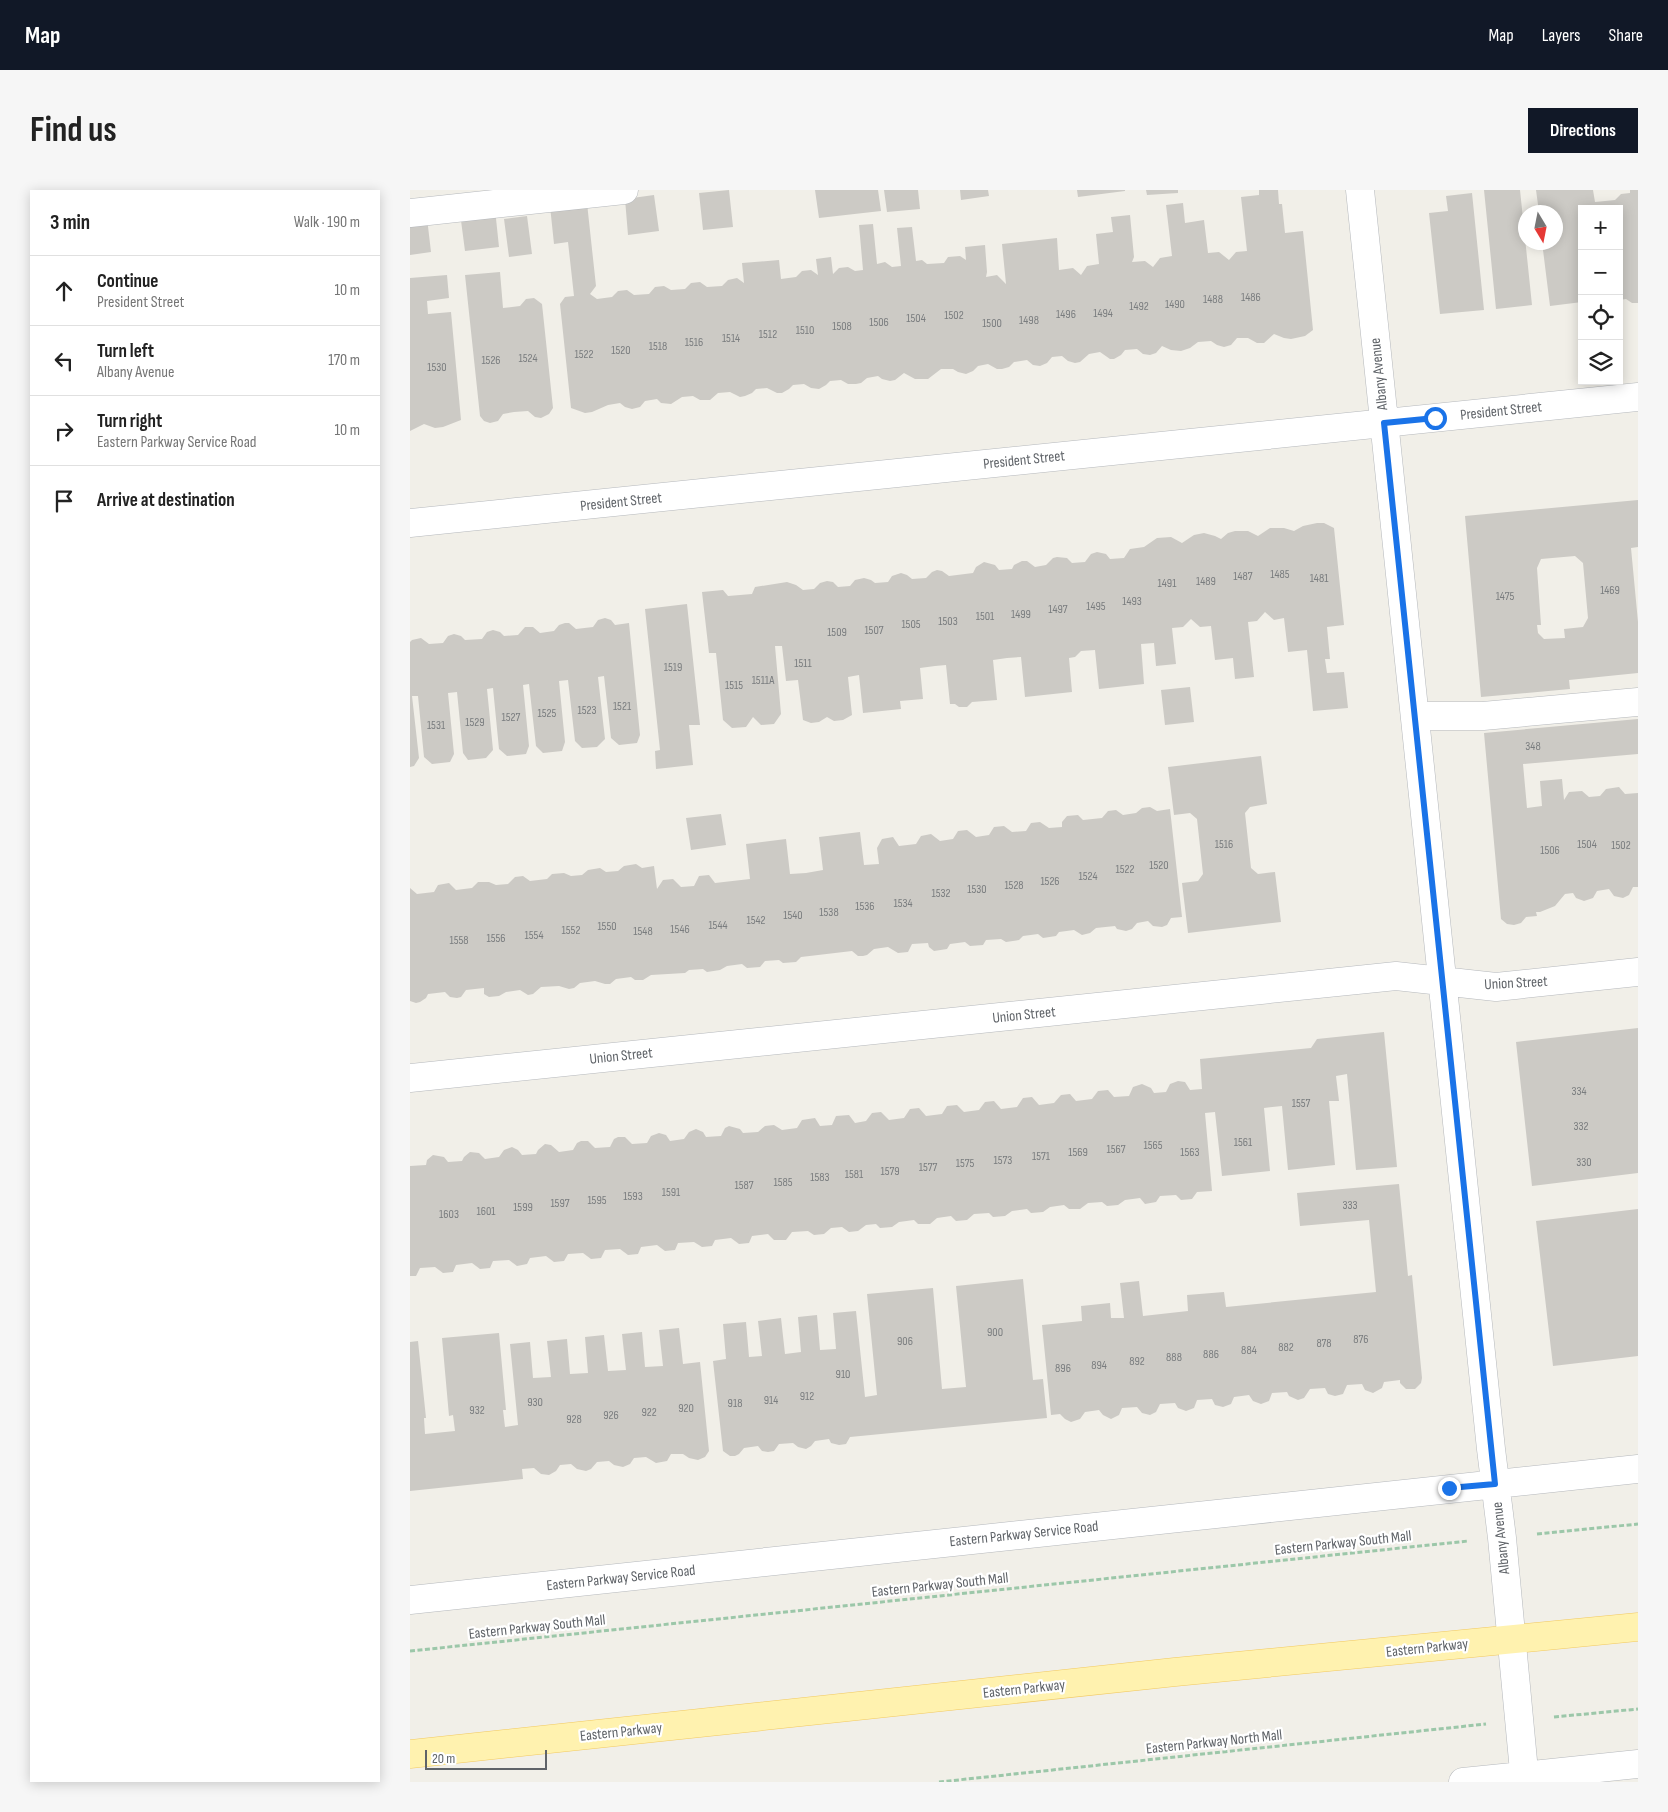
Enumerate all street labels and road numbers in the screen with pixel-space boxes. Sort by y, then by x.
street label: Albany Avenue [1366,337,1392,412]
street label: President Street [1459,397,1543,425]
street label: President Street [982,446,1066,474]
street label: President Street [579,488,663,516]
street label: Union Street [1484,972,1549,994]
street label: Union Street [992,1002,1057,1028]
street label: Union Street [589,1043,654,1069]
street label: Albany Avenue [1488,1501,1514,1576]
street label: Eastern Parkway Service Road [949,1517,1099,1551]
street label: Eastern Parkway South Mall [1274,1526,1412,1560]
street label: Eastern Parkway Service Road [546,1561,696,1595]
street label: Eastern Parkway South Mall [871,1568,1009,1602]
street label: Eastern Parkway South Mall [468,1610,606,1644]
street label: Eastern Parkway [1385,1634,1469,1662]
street label: Eastern Parkway [982,1675,1066,1703]
street label: Eastern Parkway [579,1718,663,1746]
street label: Eastern Parkway North Mall [1145,1725,1283,1759]

